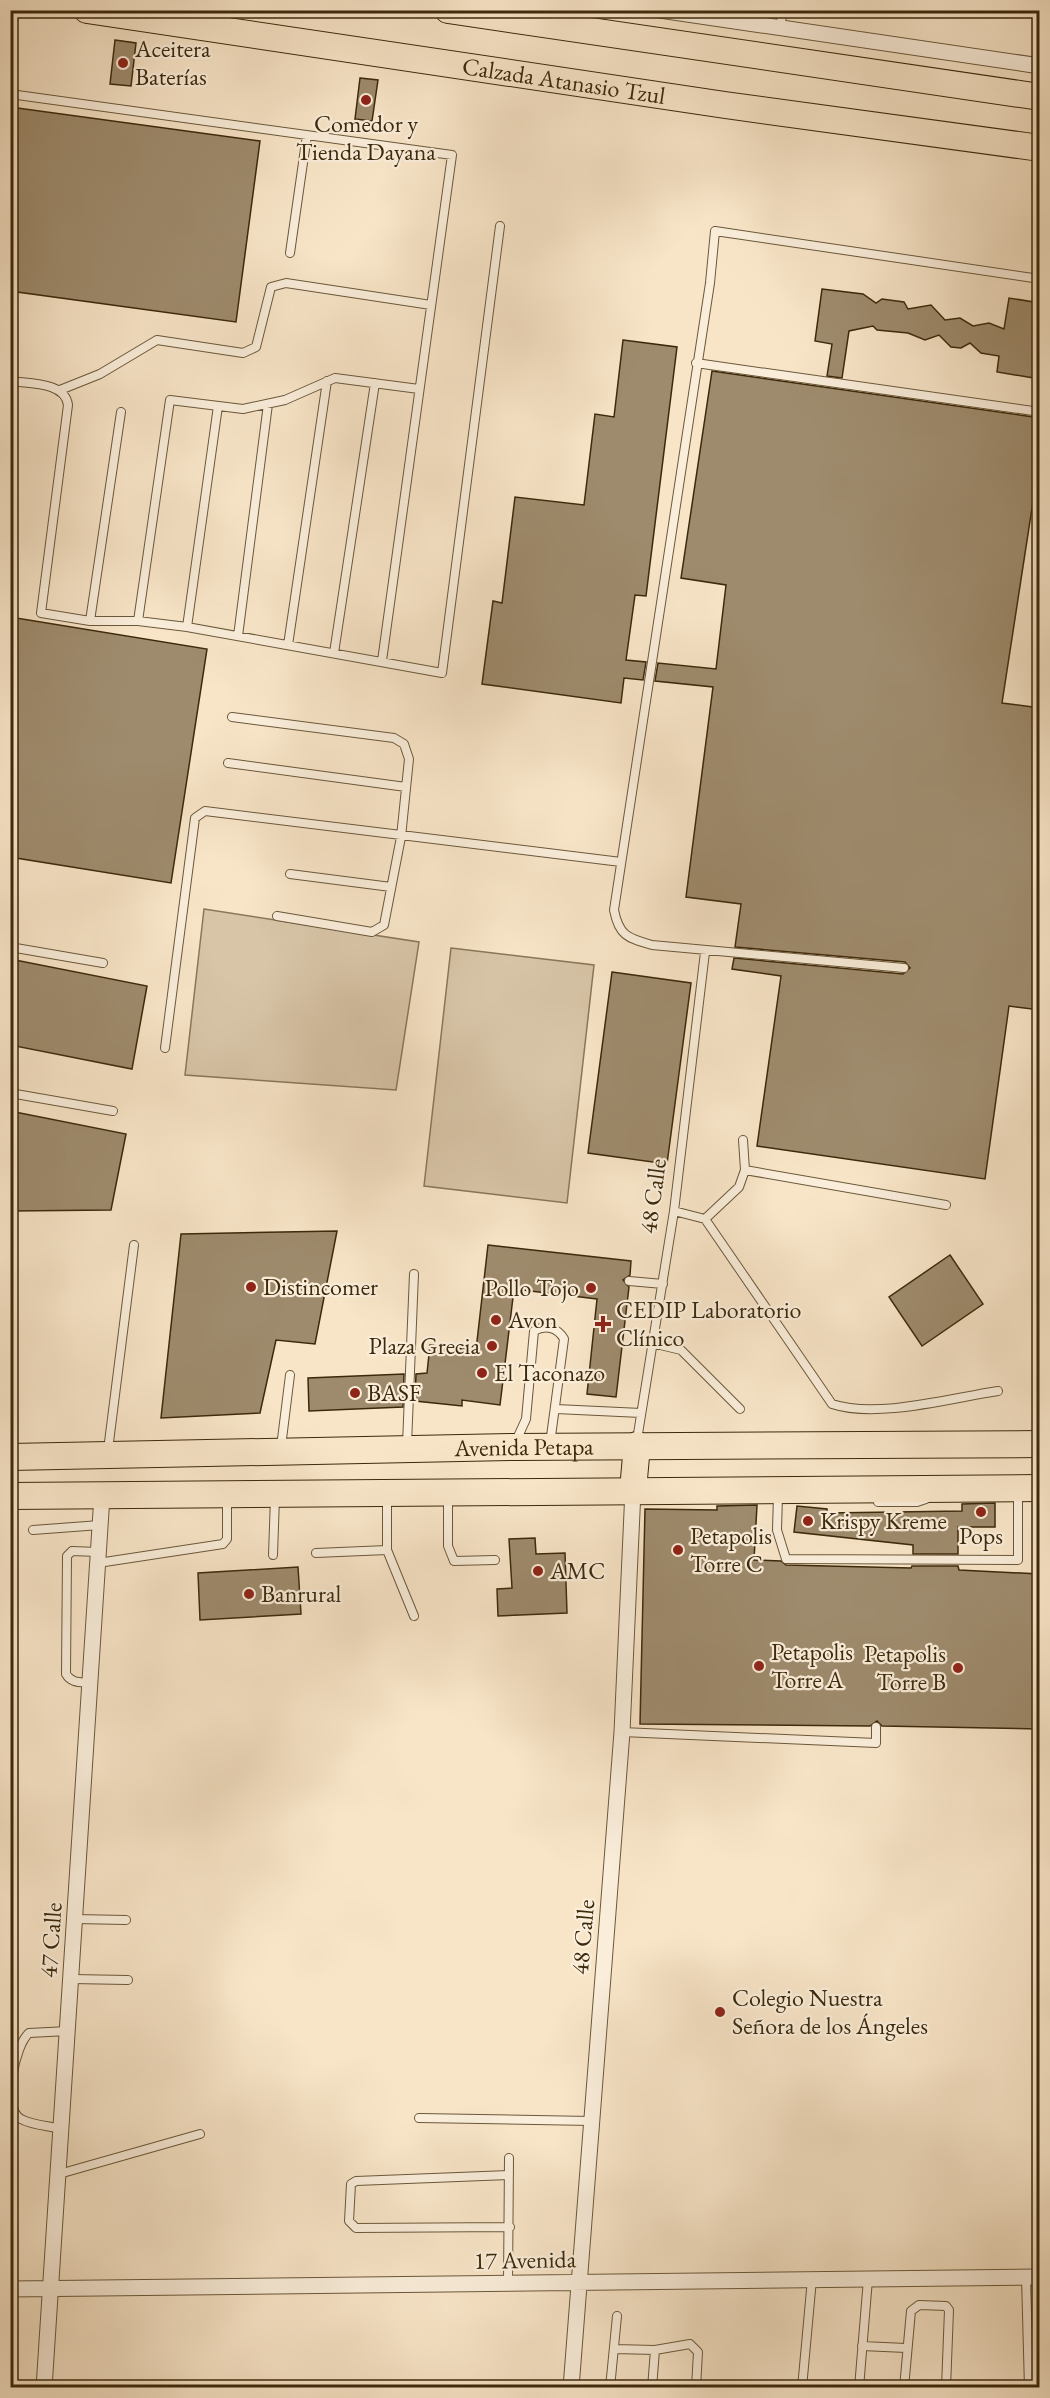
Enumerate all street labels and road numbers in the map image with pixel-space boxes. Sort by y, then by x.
street label: Calzada Atanasio Tzul [460,50,668,111]
street label: 48 Calle [632,1156,673,1235]
street label: Avenida Petapa [453,1431,594,1463]
street label: 48 Calle [564,1898,601,1976]
street label: 47 Calle [32,1901,69,1979]
street label: 17 Avenida [474,2243,577,2276]

